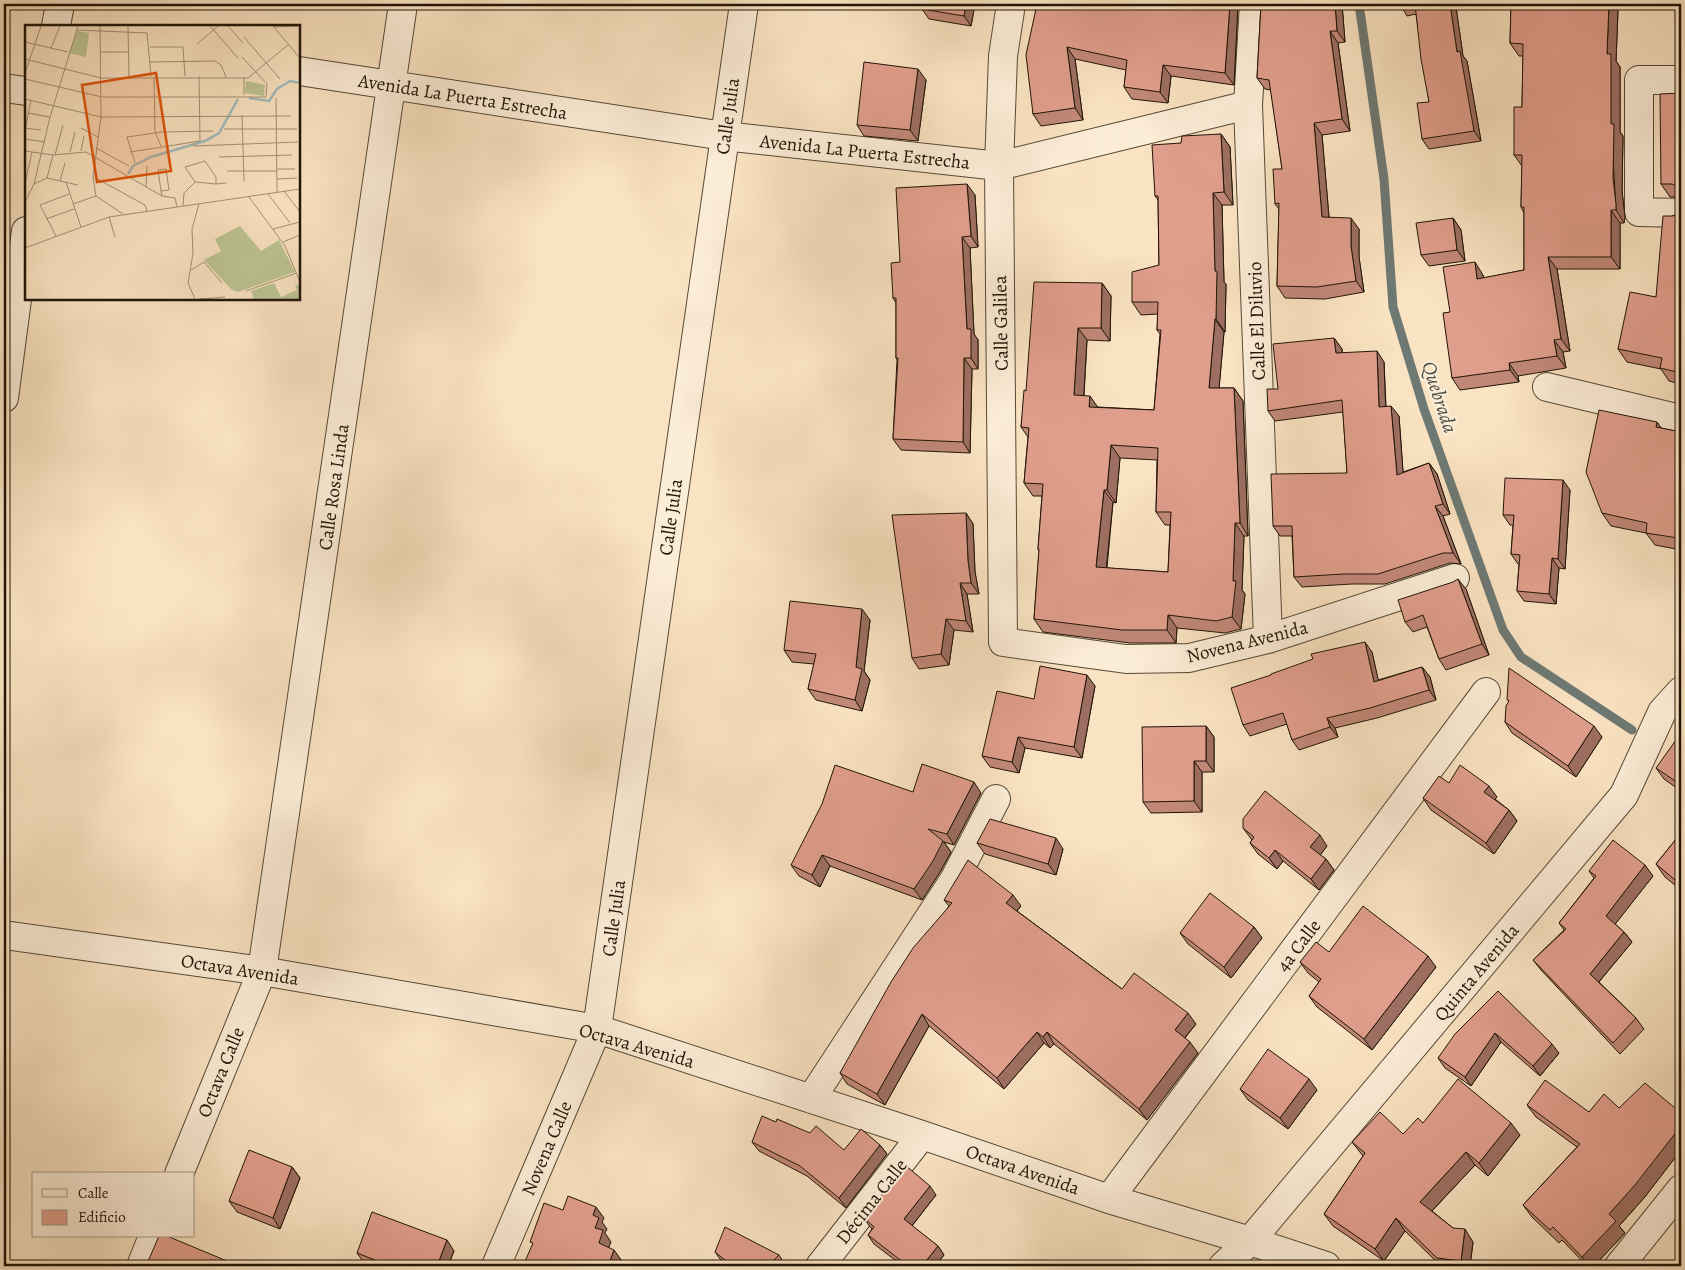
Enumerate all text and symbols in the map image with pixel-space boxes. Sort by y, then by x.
inset map [25,25,300,300]
street label: Avenida La Puerta Estrecha [355,67,569,126]
street label: Calle Julia [710,76,746,156]
street label: Avenida La Puerta Estrecha [757,128,972,176]
street label: Calle El Diluvio [1242,261,1272,381]
street label: Calle Galilea [987,275,1015,371]
water label: Quebrada [1415,358,1464,436]
street label: Calle Rosa Linda [312,422,356,552]
street label: Calle Julia [653,477,689,557]
street label: Novena Avenida [1184,614,1311,670]
street label: Calle Julia [596,878,632,958]
street label: 4a Calle [1270,914,1327,977]
street label: Quinta Avenida [1428,918,1526,1027]
street label: Octava Avenida [179,948,301,992]
street label: Octava Avenida [576,1017,698,1075]
street label: Octava Calle [191,1023,251,1121]
street label: Novena Calle [515,1097,579,1200]
street label: Octava Avenida [962,1138,1083,1202]
street label: Décima Calle [830,1153,914,1250]
legend [32,1172,195,1238]
text: Calle [78,1183,109,1203]
text: Edificio [78,1207,126,1227]

